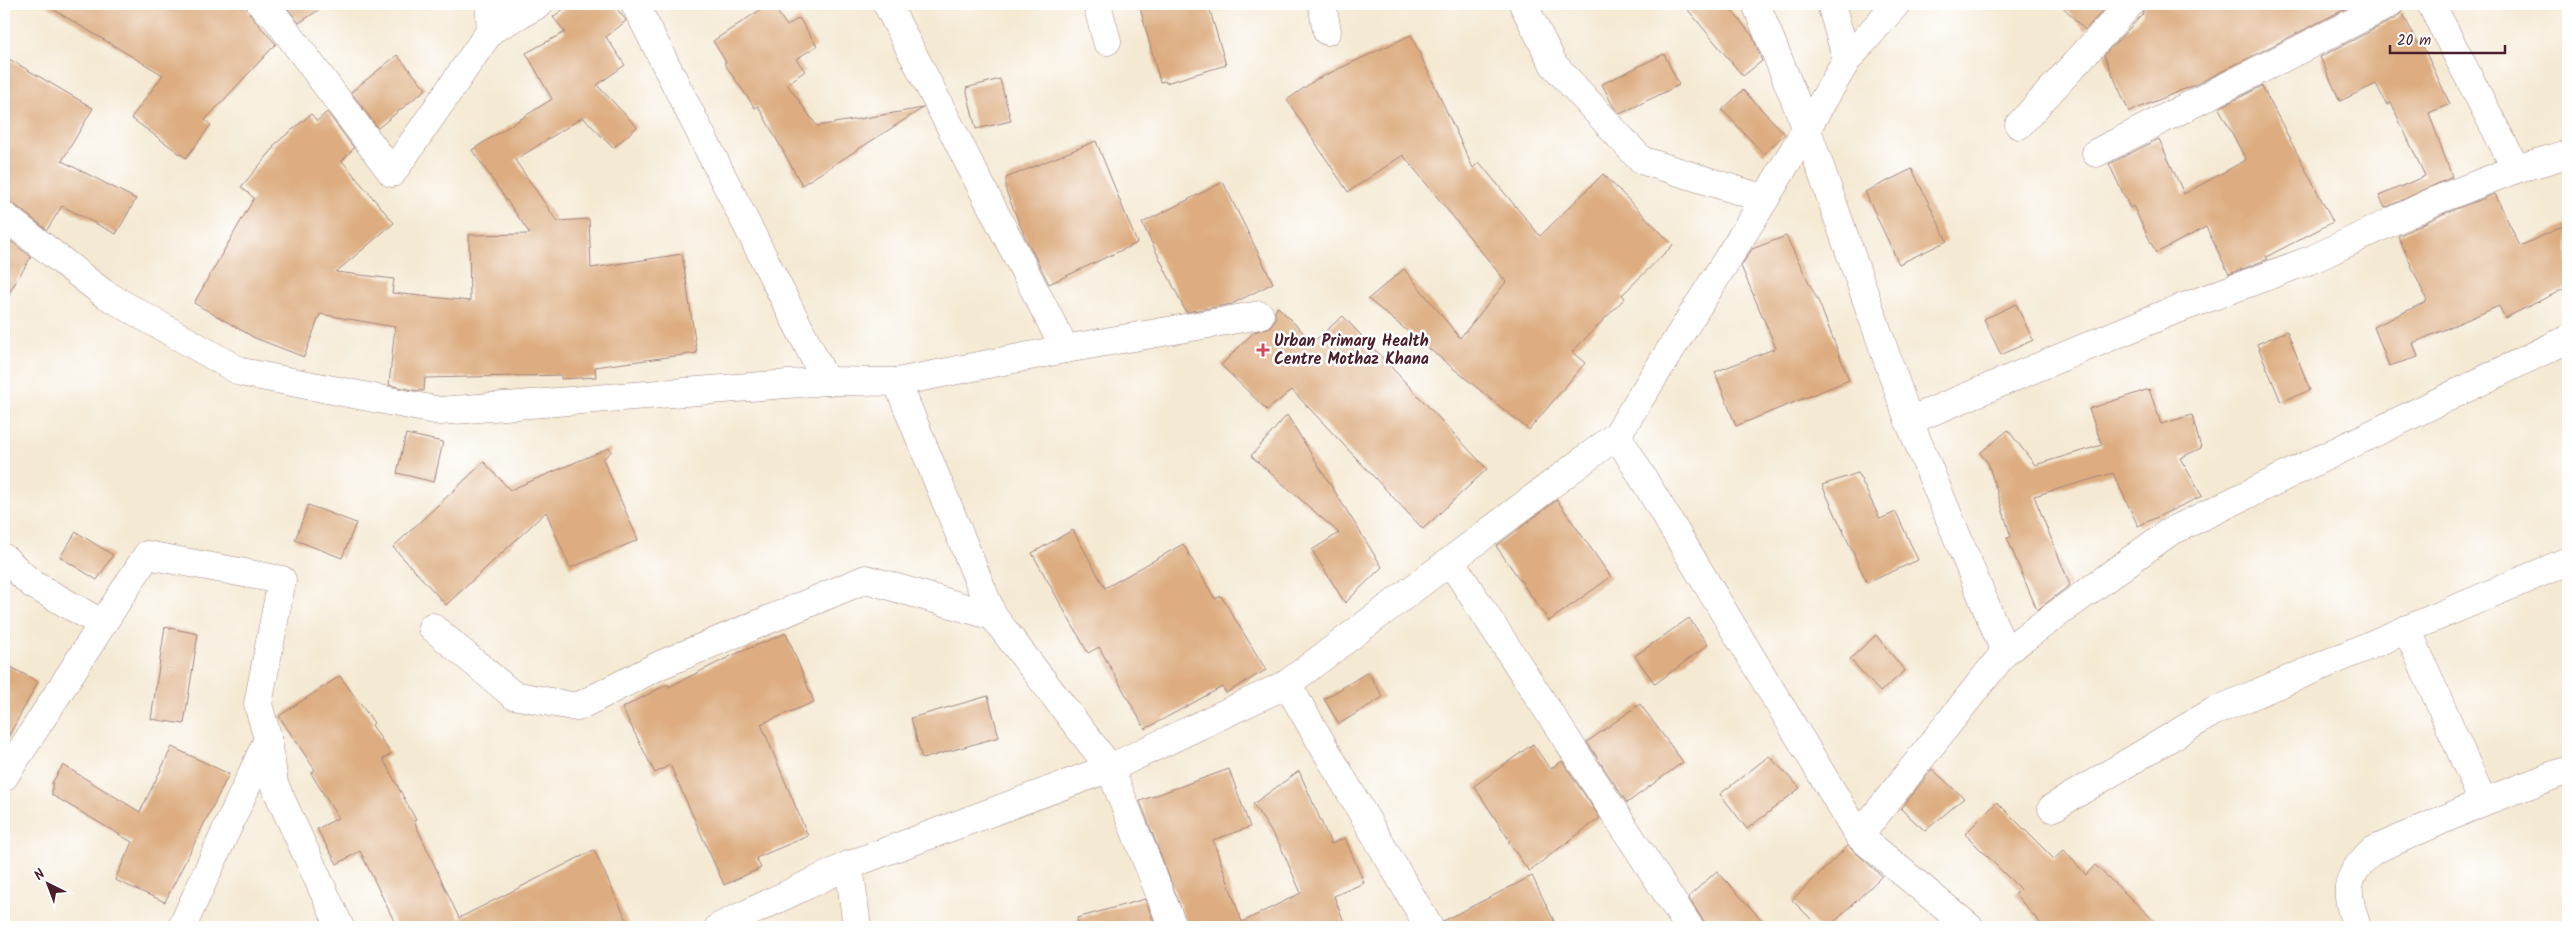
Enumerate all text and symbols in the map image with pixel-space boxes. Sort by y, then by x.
scale bar [2390,22,2504,54]
text: 20 m [2397,29,2431,53]
place label: Urban Primary Health Centre Mothaz Khana [1274,329,1429,372]
marker: Urban Primary Health Centre Mothaz Khana [1256,343,1270,357]
north arrow [22,858,72,908]
text: N [29,864,51,886]

